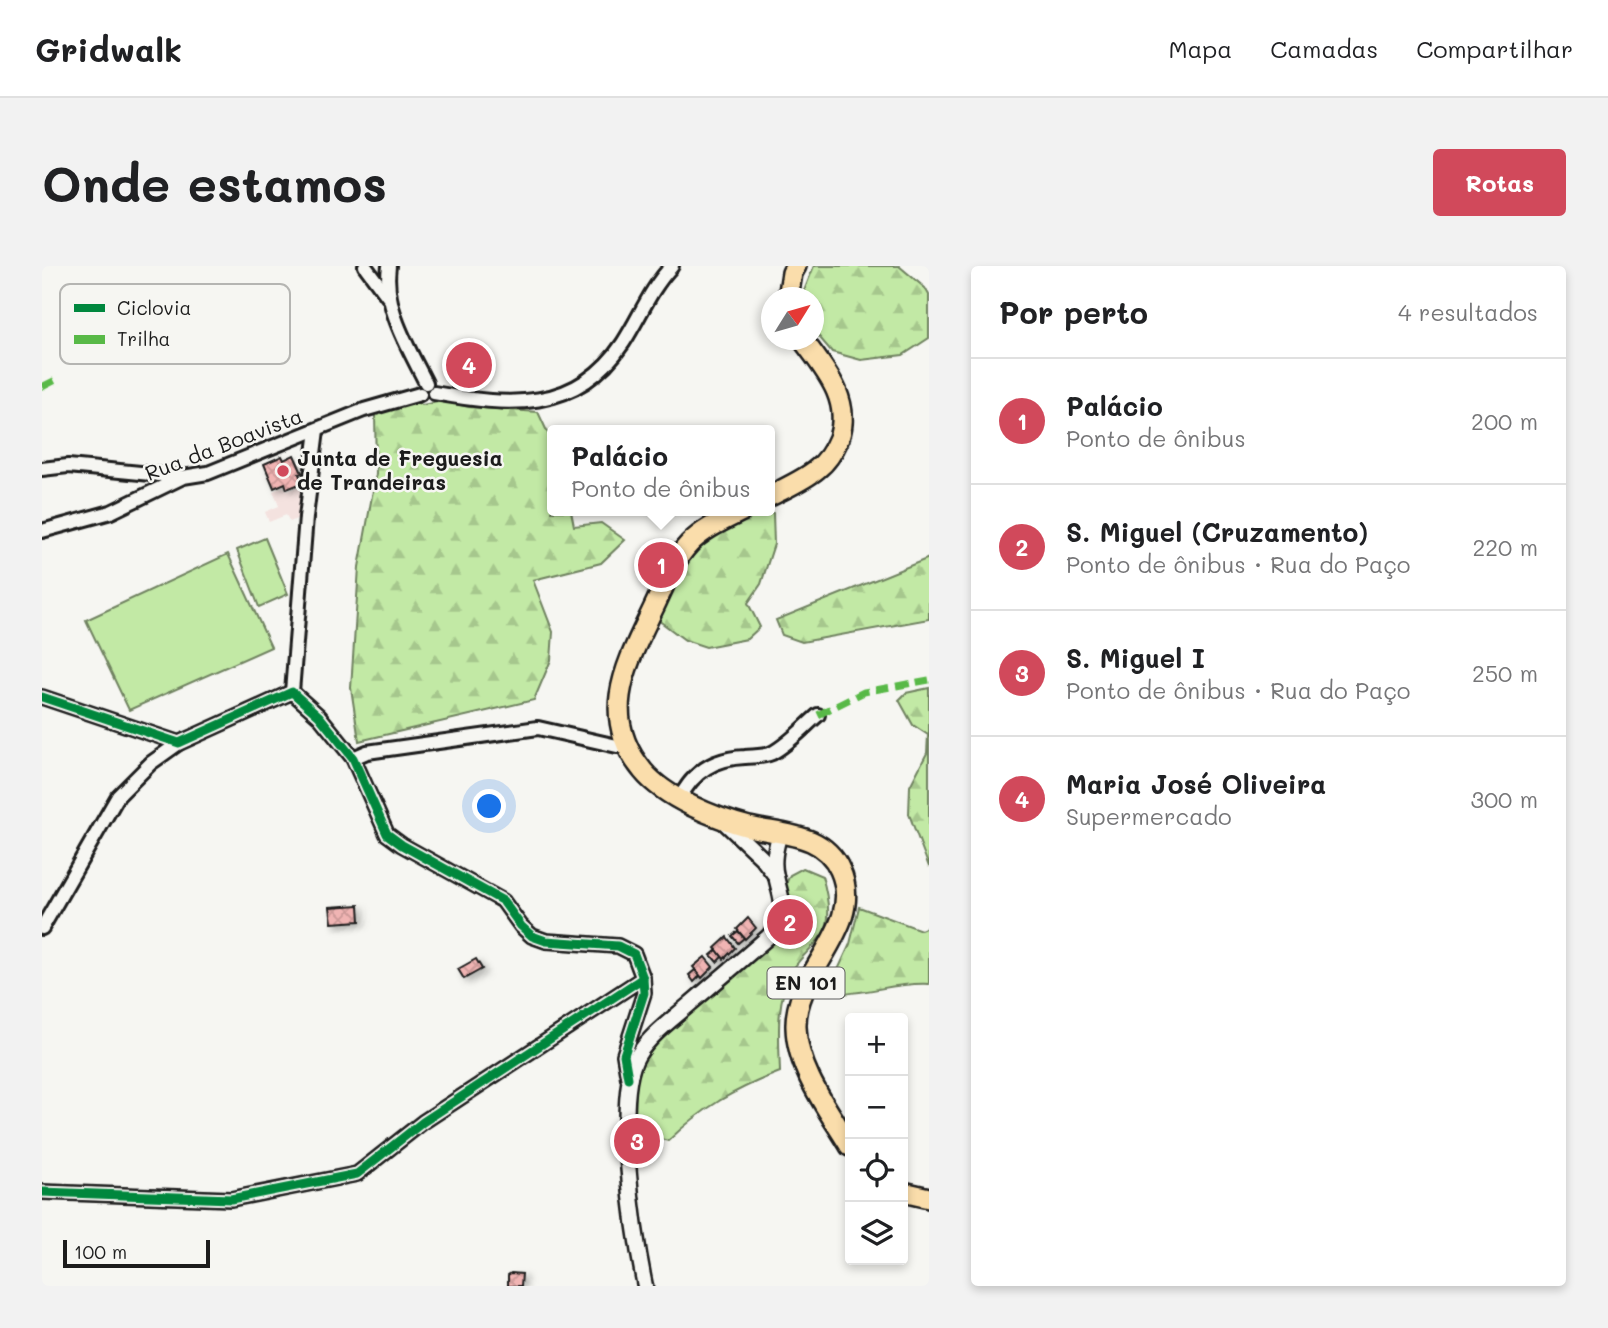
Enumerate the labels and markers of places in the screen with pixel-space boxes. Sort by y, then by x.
pin: 4 [446,339,492,391]
place label: Junta de Freguesia de Trandeiras [297,444,503,495]
marker: Junta de Freguesia de Trandeiras [275,463,291,479]
pin: 1 [638,539,684,591]
pin: 2 [767,896,813,948]
pin: 3 [614,1115,660,1167]

